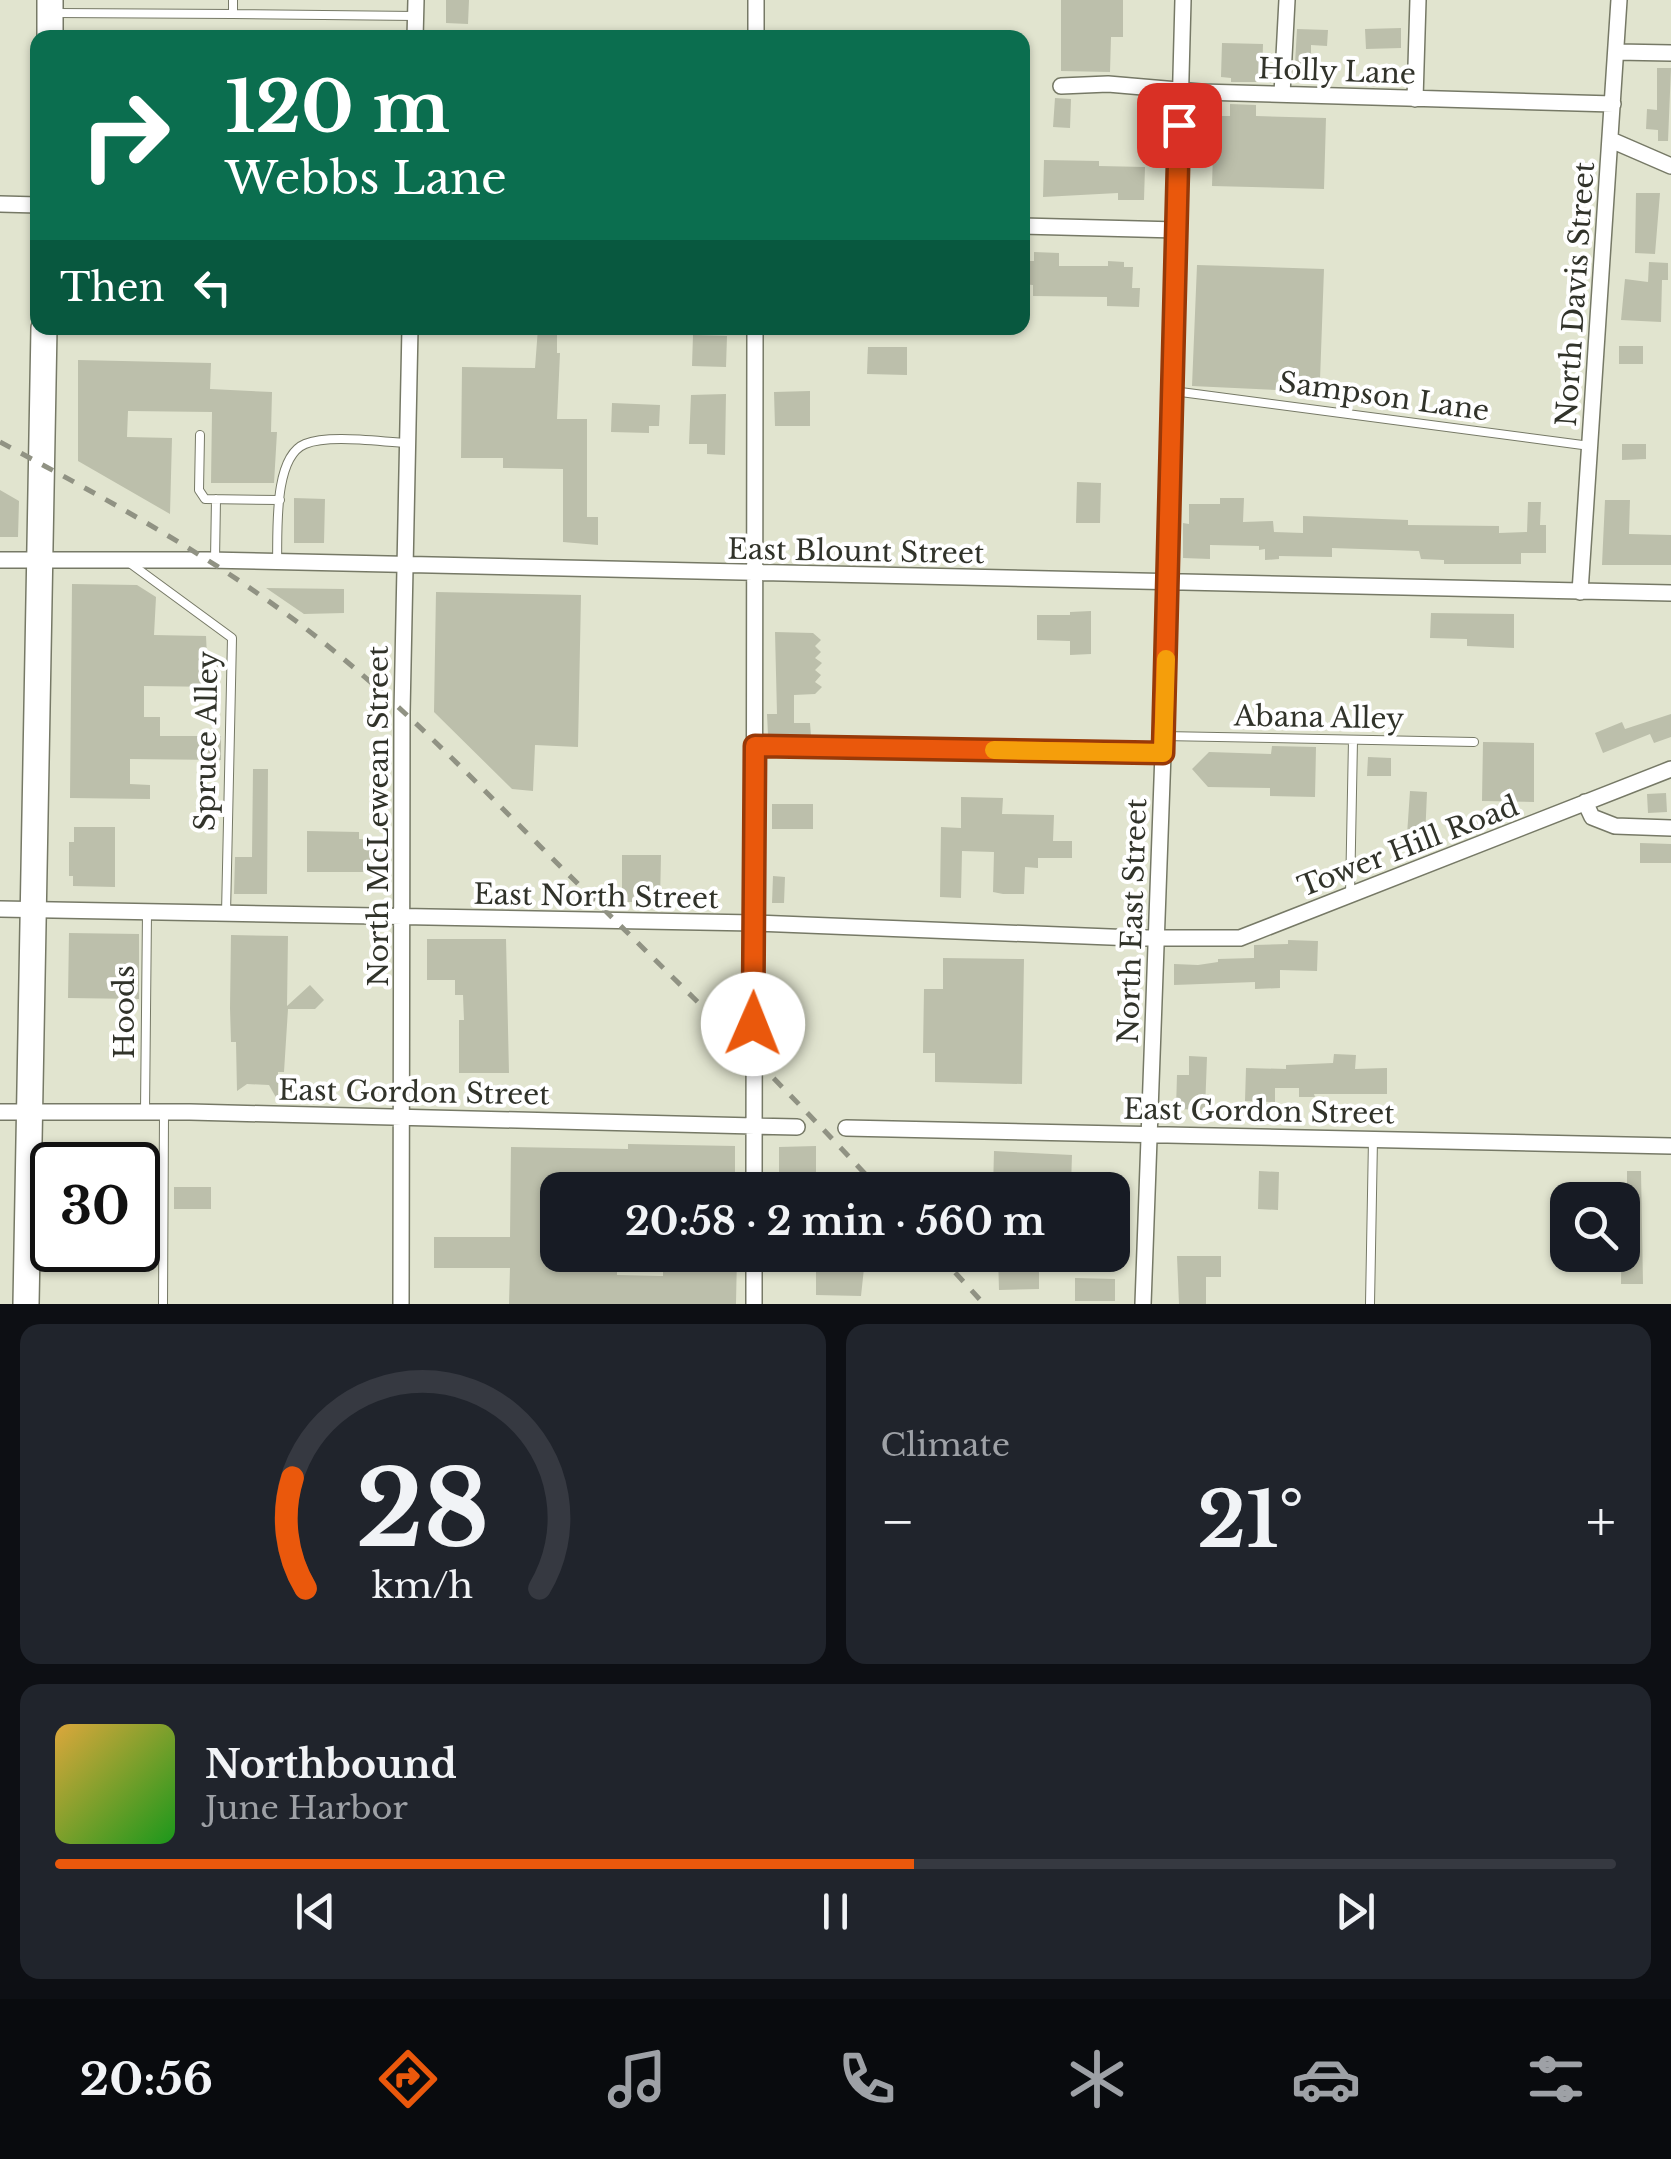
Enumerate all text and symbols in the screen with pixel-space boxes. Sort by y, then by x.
street label: Holly Lane [1258,51,1416,92]
text: 120 m [225,64,450,151]
icon: right [60,70,190,200]
pin [1137,83,1222,168]
icon: arrive [1152,98,1207,153]
text: Webbs Lane [225,150,507,206]
street label: North Davis Street [1549,160,1602,427]
icon: left [185,260,240,315]
text: Then [60,264,165,311]
street label: Sampson Lane [1276,364,1491,429]
street label: East Blount Street [727,532,985,571]
street label: North McLewean Street [361,645,396,987]
street label: Spruce Alley [187,650,226,832]
street label: Abana Alley [1233,698,1405,736]
street label: Tower Hill Road [1293,788,1523,905]
street label: North East Street [1111,797,1154,1044]
street label: East North Street [473,877,719,916]
street label: Hoods [107,965,142,1059]
position arrow [701,972,805,1076]
street label: East Gordon Street [278,1073,551,1112]
street label: East Gordon Street [1123,1092,1396,1131]
speed limit sign: 30 [30,1142,160,1272]
map controls [1550,1182,1640,1272]
button: search [1550,1182,1640,1272]
text: 20:58 · 2 min · 560 m [625,1198,1045,1245]
text: Climate [881,1425,1010,1465]
text: 28 [356,1445,490,1574]
text: 21° [1197,1474,1304,1567]
text: − [881,1488,915,1556]
text: + [1586,1488,1616,1556]
text: km/h [372,1563,473,1608]
text: Northbound [205,1741,457,1788]
text: June Harbor [205,1788,408,1828]
icon: previous [288,1884,343,1939]
icon: pause [808,1884,863,1939]
icon: next [1328,1884,1383,1939]
icon: directions [373,2044,443,2114]
icon: music [602,2044,672,2114]
icon: phone [832,2044,902,2114]
icon: climate [1062,2044,1132,2114]
icon: car [1291,2044,1361,2114]
icon: filters [1521,2044,1591,2114]
text: 20:56 [80,2051,213,2107]

